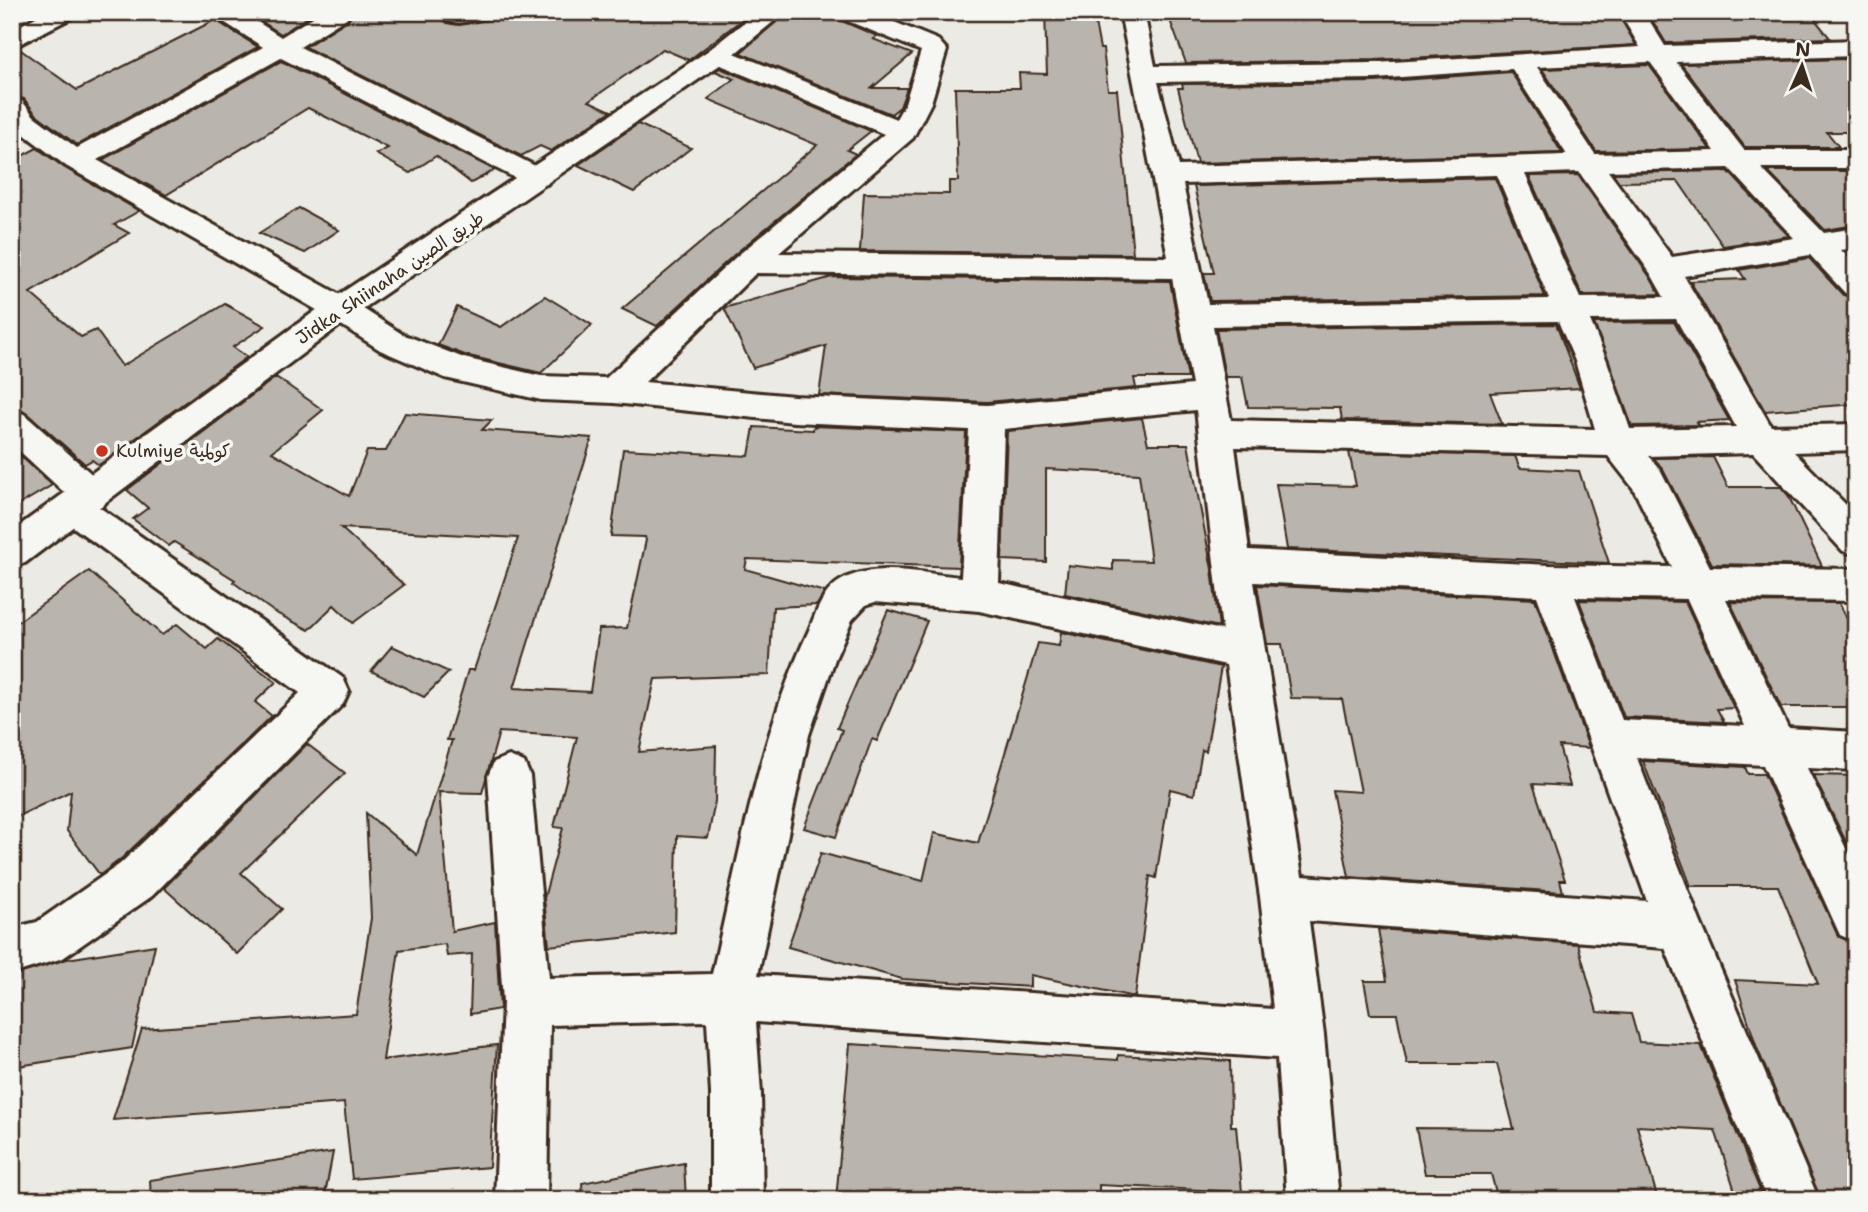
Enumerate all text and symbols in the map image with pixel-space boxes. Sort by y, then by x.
north arrow [1766,32,1836,102]
text: N [1795,37,1811,62]
street label: Jidka Shiinaha طريق الصين [291,206,489,350]
place label: Kulmiye كولمية [116,439,231,463]
marker: Kulmiye كولمية [94,443,110,459]

